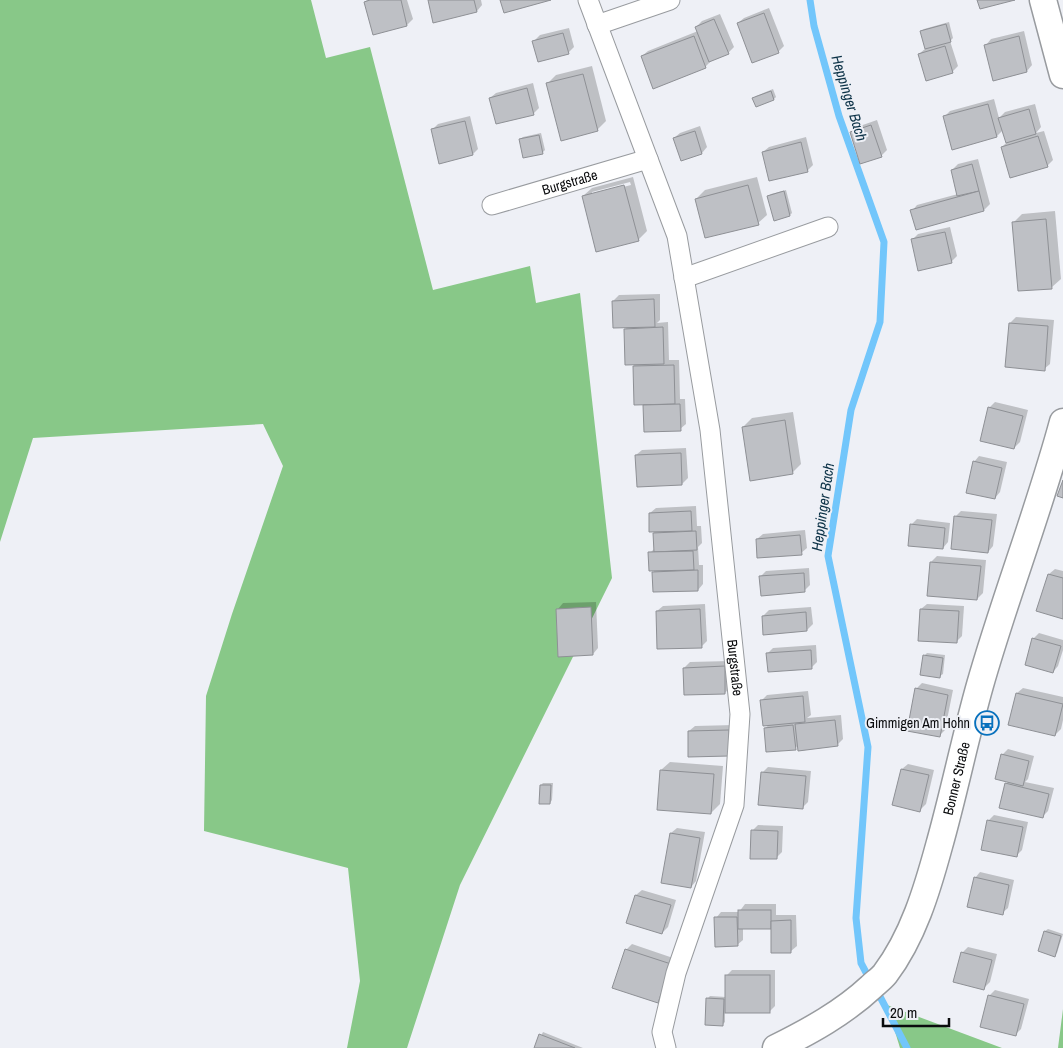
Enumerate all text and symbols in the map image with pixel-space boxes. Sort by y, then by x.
water label: Heppinger Bach [826,52,873,144]
street label: Burgstraße [540,165,600,199]
water label: Heppinger Bach [806,461,839,552]
street label: Burgstraße [723,638,747,697]
bus stop icon: Gimmigen Am Hohn [974,710,1000,736]
place label: Gimmigen Am Hohn [866,714,970,732]
street label: Bonner Straße [939,740,974,817]
scale bar [883,996,949,1028]
text: 20 m [890,1002,917,1023]

